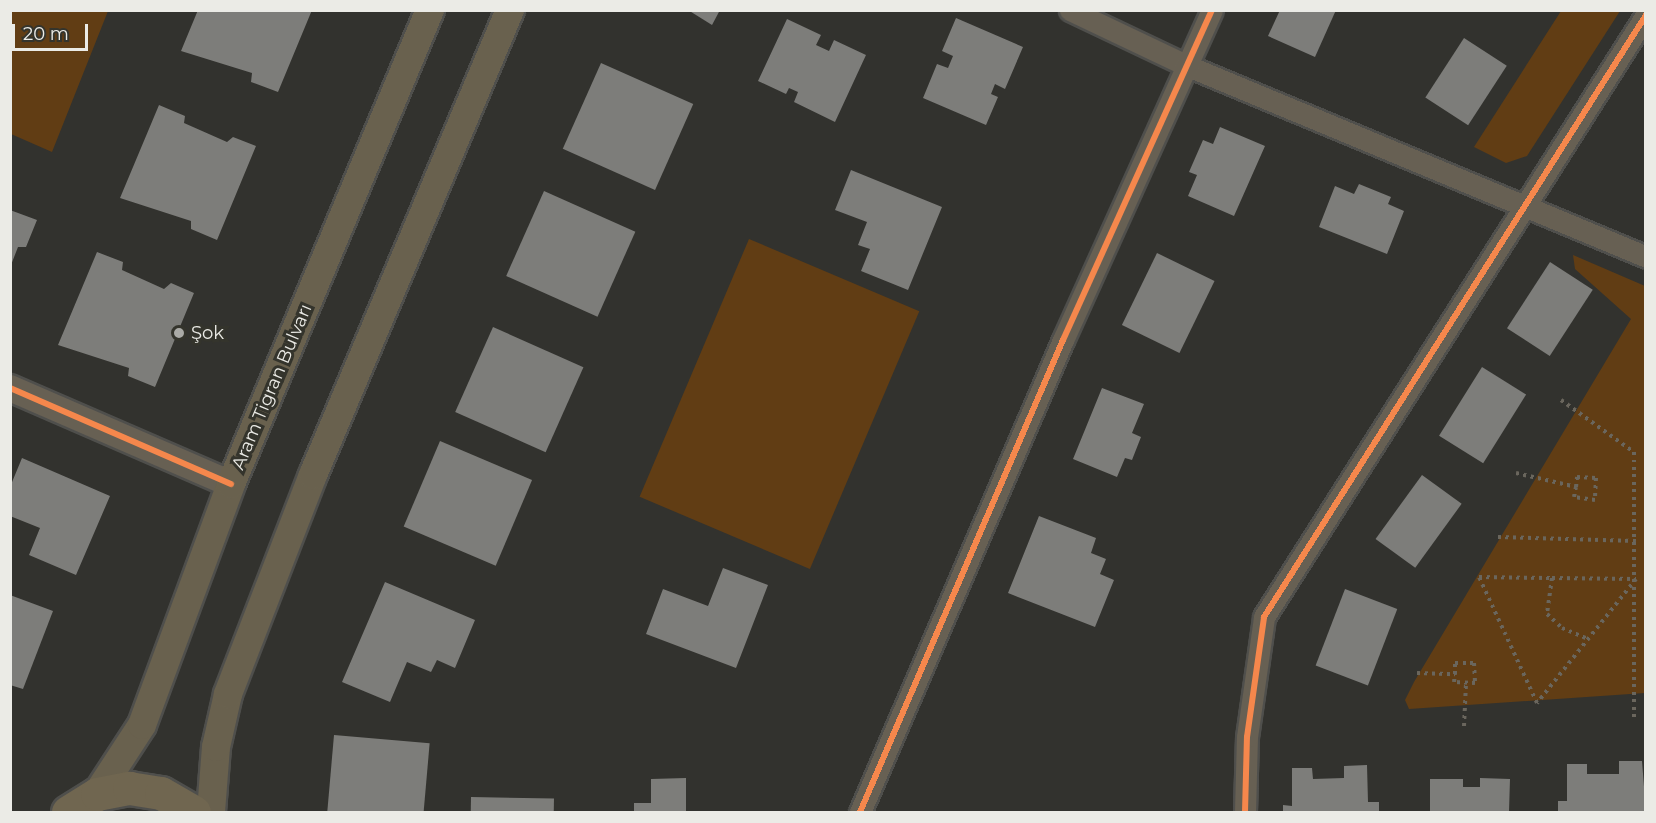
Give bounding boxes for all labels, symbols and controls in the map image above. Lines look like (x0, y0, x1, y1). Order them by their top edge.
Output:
scale bar (15, 12, 92, 50)
text: 20 m (23, 23, 69, 45)
street label: Aram Tigran Bulvarı (227, 301, 317, 473)
place label: Şok (191, 322, 224, 344)
marker: Şok (172, 326, 186, 340)

